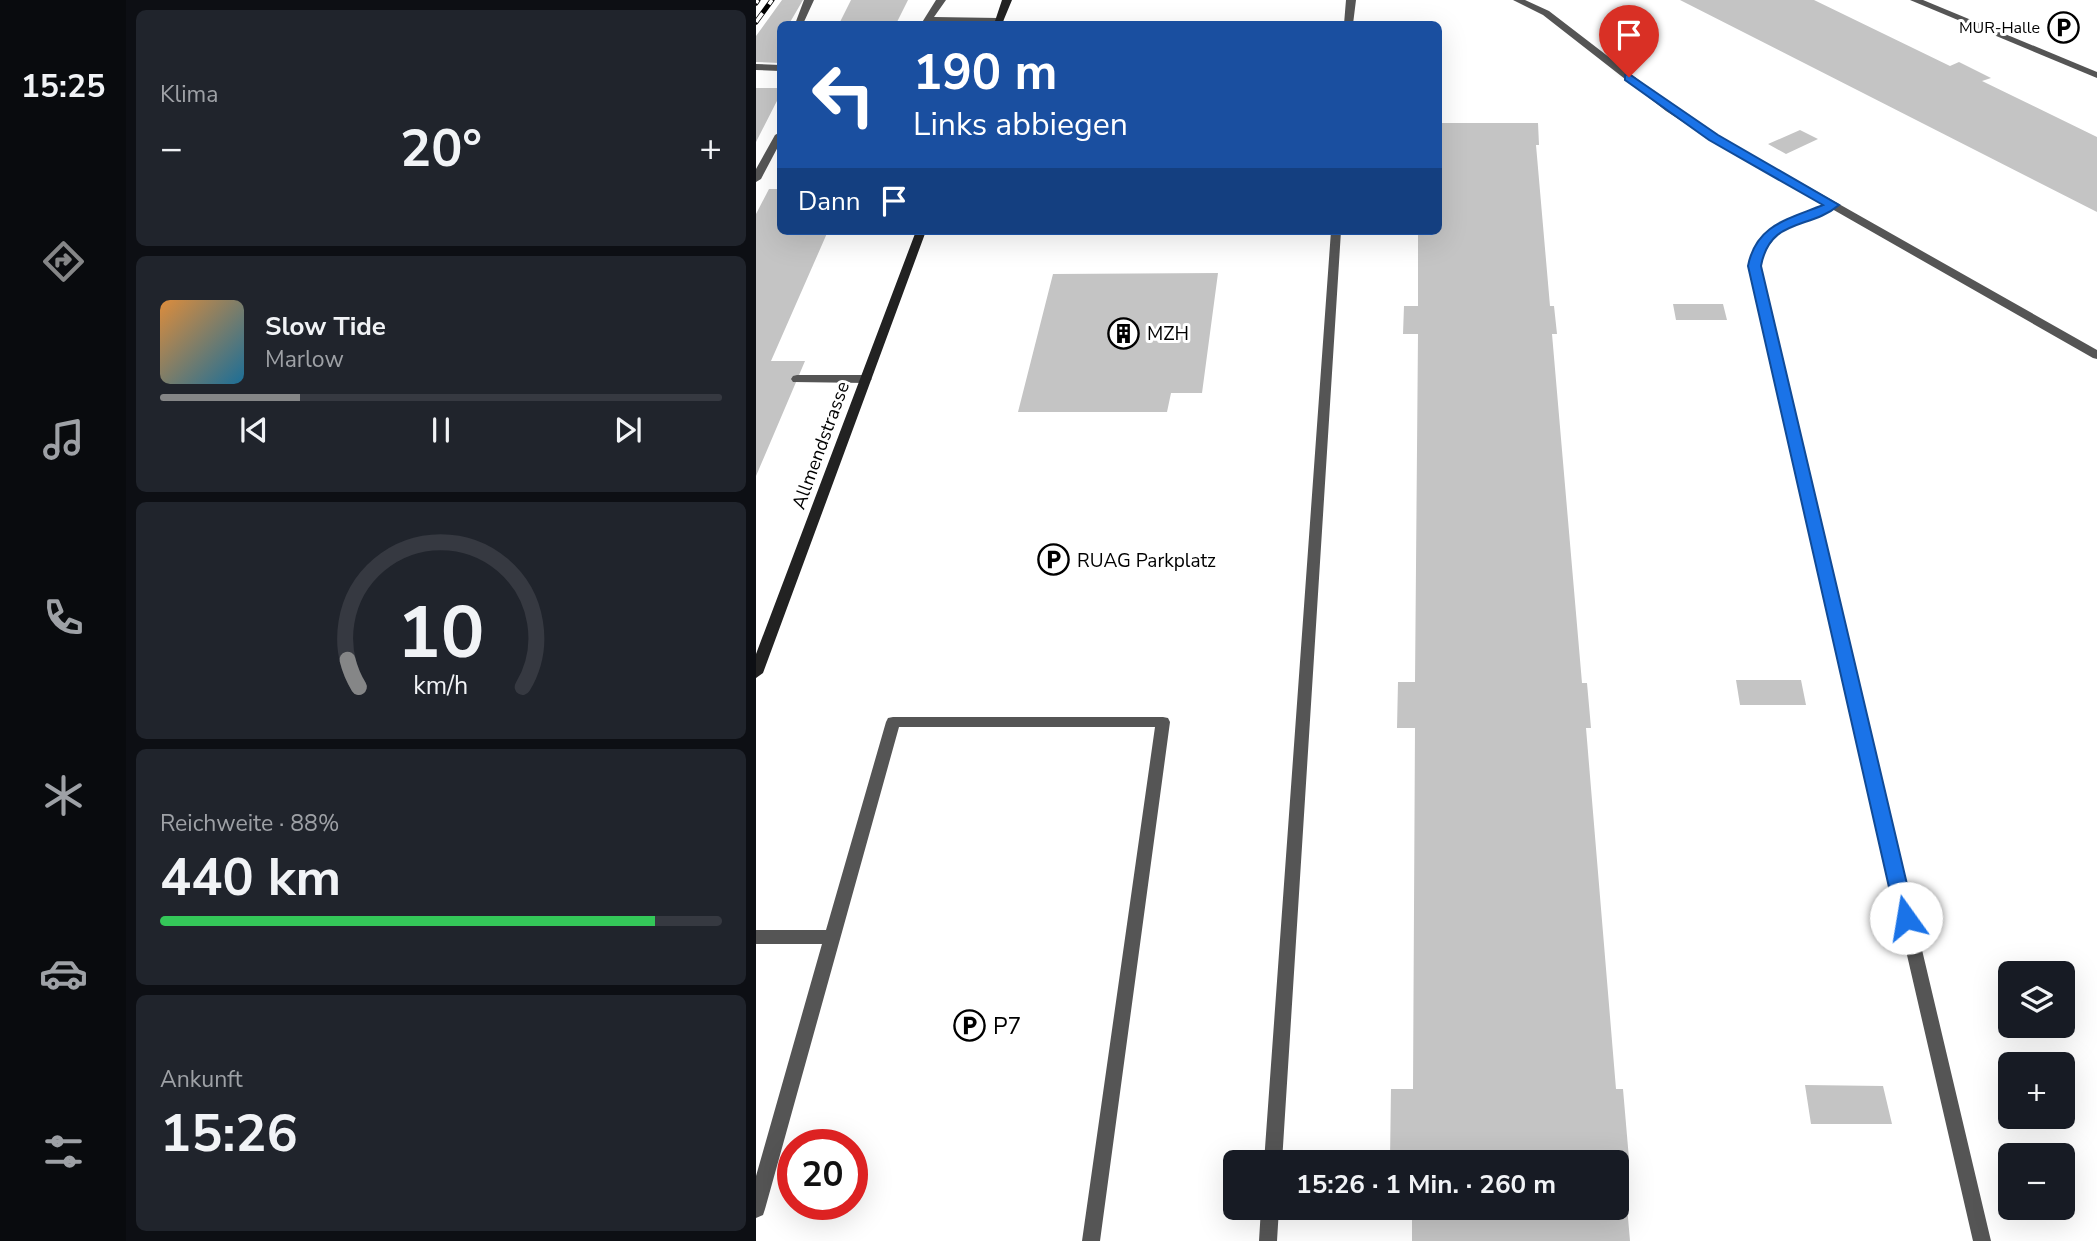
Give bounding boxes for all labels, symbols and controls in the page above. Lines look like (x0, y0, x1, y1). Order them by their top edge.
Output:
pin (1599, 5, 1659, 77)
parking icon: MUR-Halle (2046, 10, 2080, 44)
icon: arrive (1610, 16, 1648, 54)
place label: MUR-Halle (1959, 17, 2040, 39)
text: 190 m (913, 39, 1057, 106)
icon: left (798, 49, 889, 140)
text: 15:25 (21, 65, 105, 108)
text: Klima (160, 79, 218, 110)
text: Links abbiegen (913, 103, 1128, 146)
text: 20° (400, 113, 482, 184)
text: − (160, 123, 183, 174)
text: + (699, 123, 722, 174)
icon: arrive (875, 182, 913, 220)
text: Dann (798, 184, 861, 219)
icon: directions (39, 237, 88, 286)
text: Slow Tide (265, 309, 386, 344)
building icon: MZH (1107, 316, 1141, 350)
place label: MZH (1147, 321, 1189, 347)
text: Marlow (265, 344, 344, 375)
street label: Allmendstrasse (786, 378, 856, 513)
icon: previous (235, 411, 273, 449)
icon: pause (422, 411, 460, 449)
icon: next (609, 411, 647, 449)
icon: music (39, 415, 88, 464)
parking icon: RUAG Parkplatz (1037, 543, 1071, 577)
place label: RUAG Parkplatz (1077, 548, 1216, 574)
text: 10 (397, 583, 485, 683)
icon: phone (39, 593, 88, 642)
text: km/h (413, 668, 469, 702)
icon: climate (39, 771, 88, 820)
text: Reichweite · 88% (160, 808, 339, 839)
text: 440 km (160, 842, 341, 913)
position arrow (1869, 881, 1943, 955)
icon: car (39, 949, 88, 998)
map controls (1998, 961, 2075, 1220)
button: layers (1998, 961, 2075, 1038)
parking icon: P7 (953, 1009, 987, 1043)
place label: P7 (993, 1011, 1021, 1042)
button: + (1998, 1052, 2075, 1129)
text: Ankunft (160, 1064, 242, 1095)
text: 15:26 (160, 1098, 298, 1169)
icon: filters (39, 1127, 88, 1176)
speed limit sign: 20 (777, 1129, 868, 1220)
button: − (1998, 1143, 2075, 1220)
text: 15:26 · 1 Min. · 260 m (1296, 1167, 1556, 1202)

